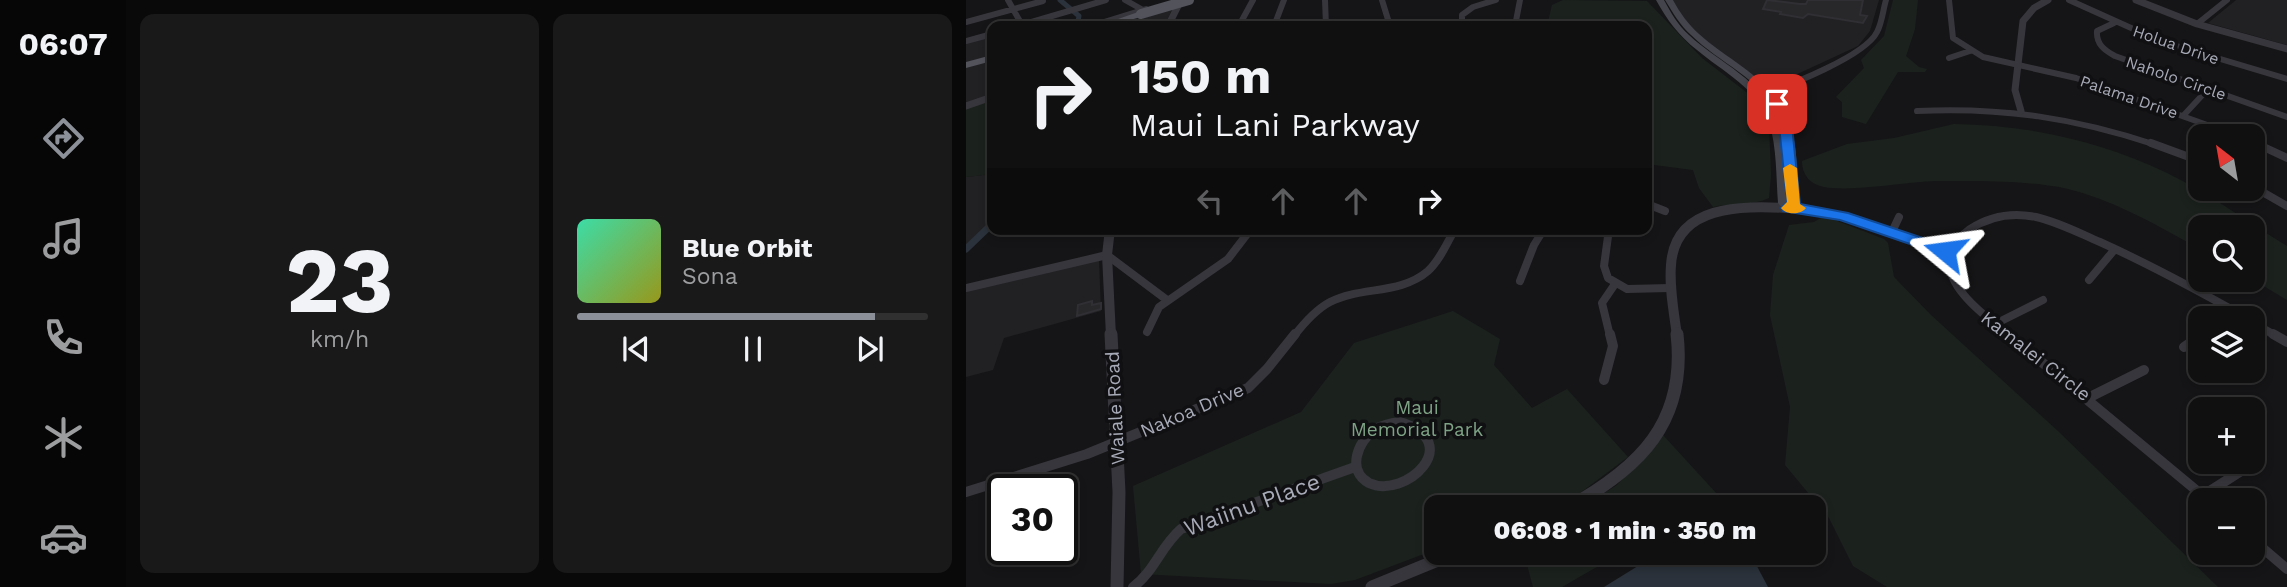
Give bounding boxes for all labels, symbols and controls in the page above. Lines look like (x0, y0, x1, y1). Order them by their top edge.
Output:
street label: Holua Drive (2130, 21, 2222, 69)
text: 06:07 (18, 25, 108, 63)
text: 150 m (1130, 47, 1271, 105)
icon: right (1015, 49, 1106, 140)
street label: Naholo Circle (2123, 52, 2229, 104)
street label: Palama Drive (2078, 71, 2180, 123)
pin (1747, 74, 1807, 134)
icon: arrive (1758, 85, 1796, 123)
text: Maui Lani Parkway (1130, 106, 1420, 144)
icon: directions (39, 114, 88, 163)
north arrow (2188, 124, 2264, 201)
map controls (2188, 124, 2265, 565)
icon: left (1191, 182, 1229, 220)
icon: ahead (1264, 182, 1302, 220)
icon: ahead (1337, 182, 1375, 220)
icon: right (1410, 182, 1448, 220)
icon: music (39, 214, 88, 263)
position arrow (1908, 214, 1982, 288)
button: search (2188, 215, 2265, 292)
text: 23 (285, 227, 394, 334)
text: Blue Orbit (682, 233, 812, 263)
text: Sona (682, 263, 738, 290)
street label: Kamalei Circle (1976, 306, 2096, 406)
button: layers (2188, 306, 2265, 383)
icon: phone (39, 313, 88, 362)
text: km/h (310, 326, 369, 353)
icon: previous (617, 330, 655, 368)
icon: pause (734, 330, 772, 368)
icon: next (851, 330, 889, 368)
street label: Waiale Road (1101, 351, 1129, 465)
street label: Nakoa Drive (1137, 378, 1247, 442)
park label: Maui Memorial Park (1351, 396, 1484, 441)
button: + (2188, 397, 2265, 474)
icon: climate (39, 413, 88, 462)
street label: Waiinu Place (1180, 468, 1324, 542)
speed limit sign: 30 (987, 474, 1078, 565)
button: − (2188, 488, 2265, 565)
icon: car (39, 513, 88, 562)
text: 06:08 · 1 min · 350 m (1494, 515, 1756, 545)

